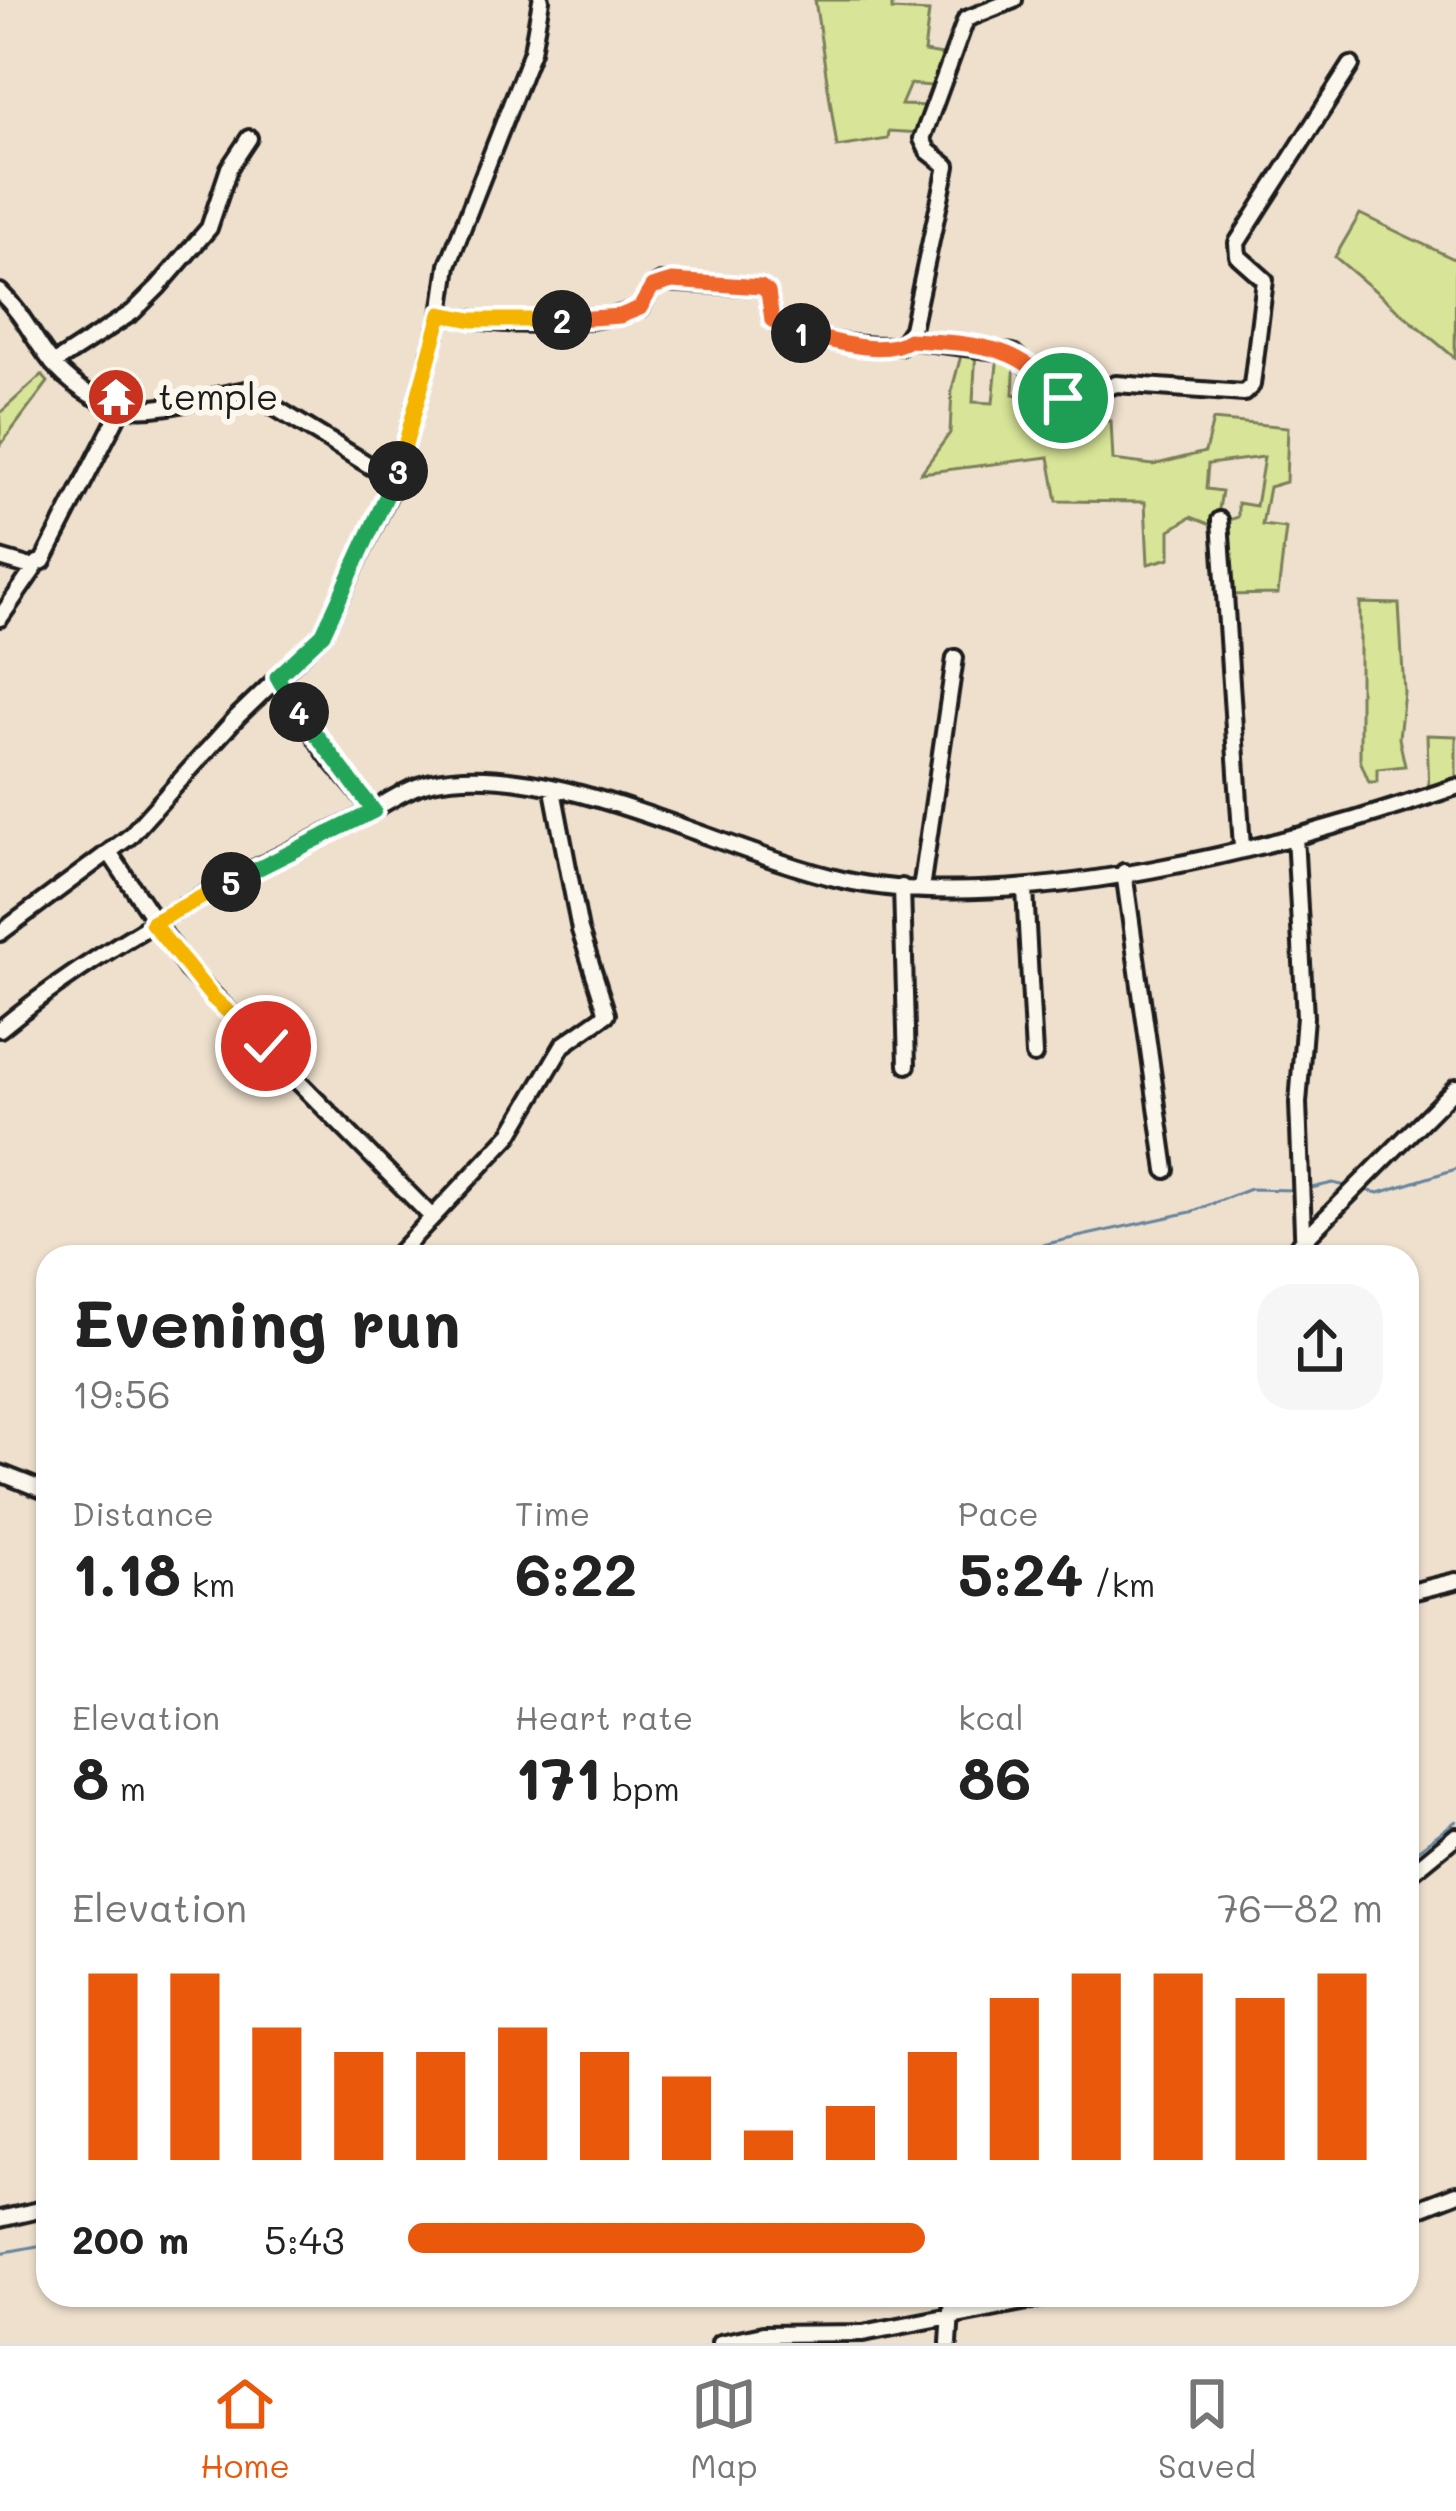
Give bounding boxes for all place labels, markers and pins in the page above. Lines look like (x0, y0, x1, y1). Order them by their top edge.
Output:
pin: 2 (532, 290, 592, 350)
pin: 1 (771, 303, 831, 363)
pin (1012, 347, 1114, 449)
temple icon: temple (85, 366, 147, 428)
place label: temple (158, 372, 278, 419)
pin: 3 (368, 441, 428, 501)
pin: 4 (269, 682, 329, 742)
pin: 5 (201, 852, 261, 912)
pin (215, 995, 317, 1097)

